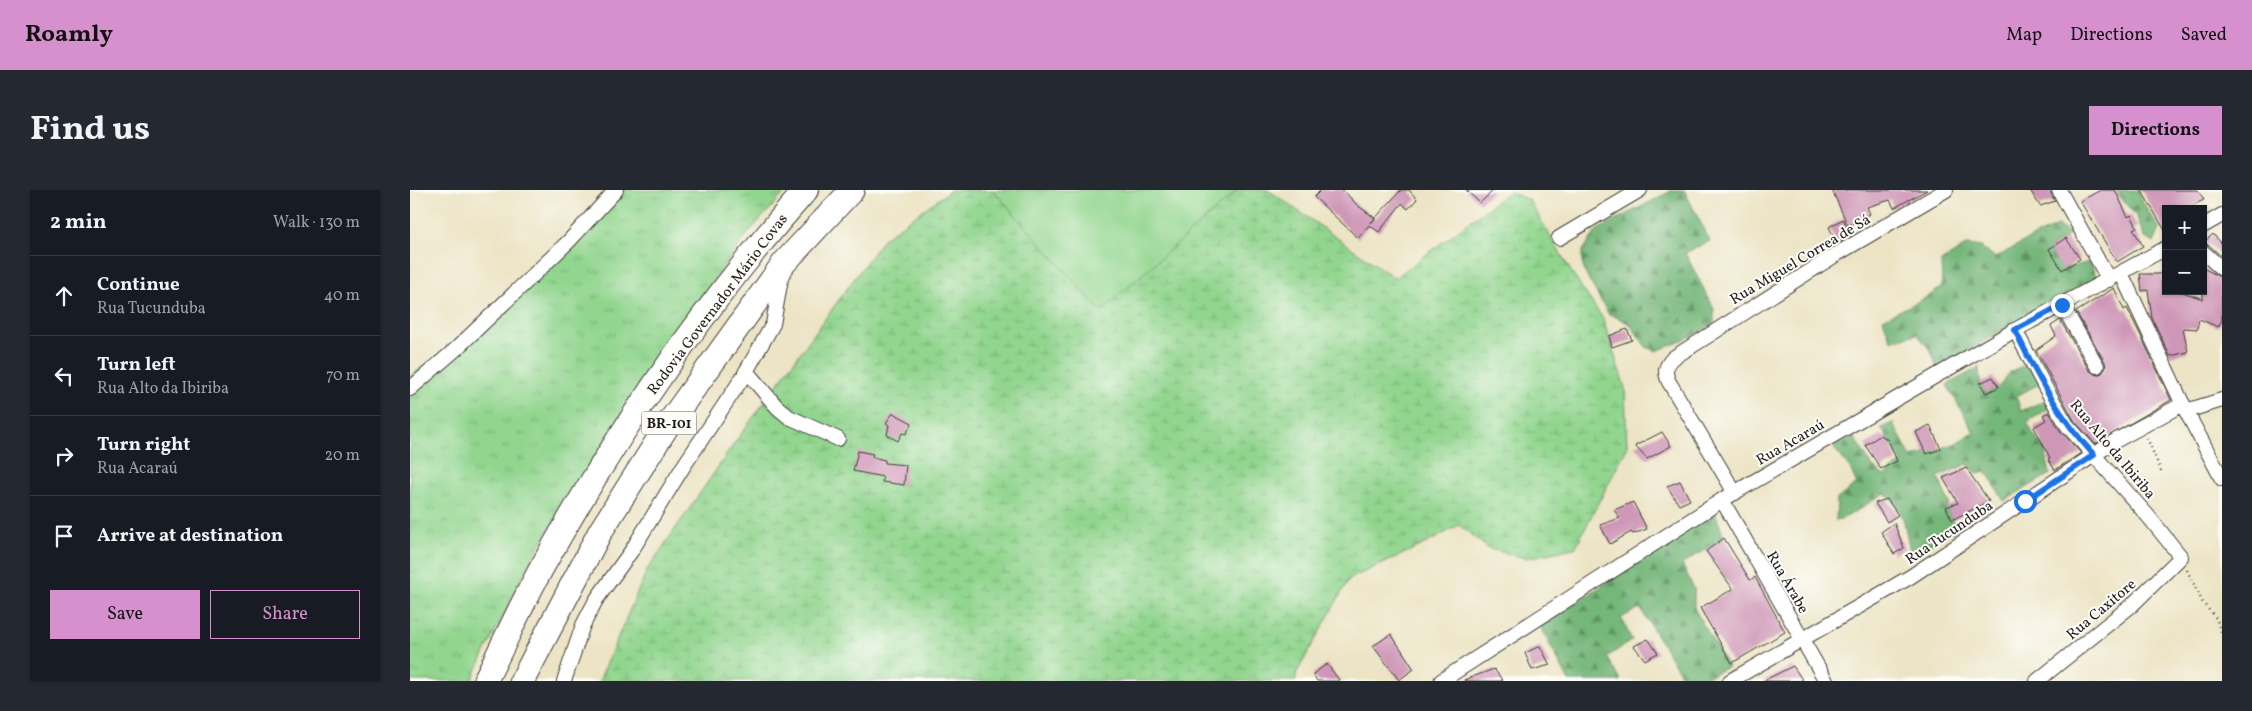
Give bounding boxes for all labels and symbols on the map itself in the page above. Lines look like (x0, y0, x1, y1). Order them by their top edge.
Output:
street label: Rodovia Governador Mário Covas (643, 210, 793, 400)
street label: Rua Miguel Correa de Sá (1727, 210, 1875, 311)
route end (2051, 294, 2074, 317)
street label: Rua Alto da Ibiriba (2064, 396, 2160, 504)
road number: BR-101 (642, 412, 696, 434)
street label: Rua Acaraú (1753, 415, 1829, 471)
route start (2014, 490, 2037, 513)
street label: Rua Tucunduba (1902, 496, 1998, 570)
street label: Rua Árabe (1760, 548, 1813, 618)
street label: Rua Caxitore (2063, 575, 2141, 646)

